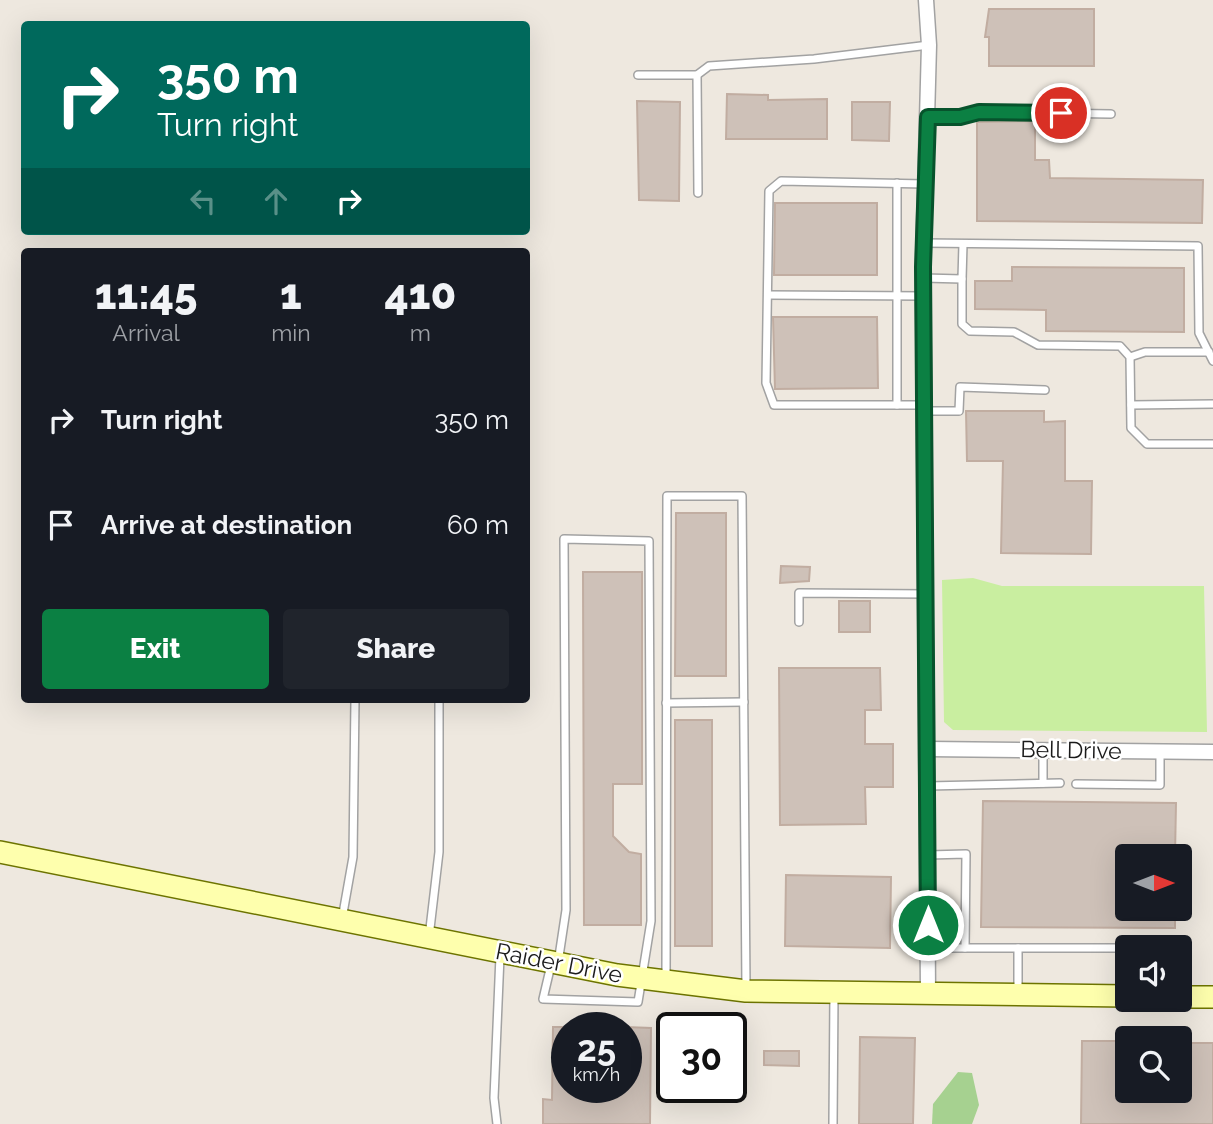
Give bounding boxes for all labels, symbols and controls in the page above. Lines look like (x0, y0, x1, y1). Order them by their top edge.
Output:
text: 350 m (157, 47, 299, 104)
icon: right (42, 49, 133, 140)
pin (1031, 83, 1091, 143)
icon: arrive (1042, 94, 1080, 132)
text: Turn right (157, 106, 298, 143)
icon: left (184, 182, 222, 220)
icon: ahead (257, 182, 295, 220)
icon: right (330, 182, 368, 220)
text: 11:45 (95, 270, 197, 319)
text: 1 (280, 270, 302, 319)
text: 410 (384, 270, 456, 319)
text: Arrival (112, 319, 180, 346)
text: min (271, 319, 311, 346)
text: m (410, 319, 431, 346)
icon: right (42, 401, 80, 439)
text: Turn right (101, 405, 222, 435)
text: 350 m (435, 405, 509, 435)
icon: arrive (42, 506, 80, 544)
text: Arrive at destination (101, 510, 352, 540)
text: 60 m (447, 510, 509, 540)
button: Exit (42, 609, 269, 689)
button: Share (283, 609, 509, 689)
street label: Bell Drive (1020, 735, 1122, 764)
north arrow (1115, 844, 1192, 920)
map controls (1115, 844, 1192, 1103)
position arrow (891, 888, 965, 962)
button: sound (1115, 935, 1192, 1012)
street label: Raider Drive (493, 937, 625, 988)
speed limit sign: 30 (656, 1012, 747, 1103)
button: search (1115, 1026, 1192, 1103)
text: 25 (577, 1028, 616, 1069)
text: km/h (573, 1064, 620, 1085)

